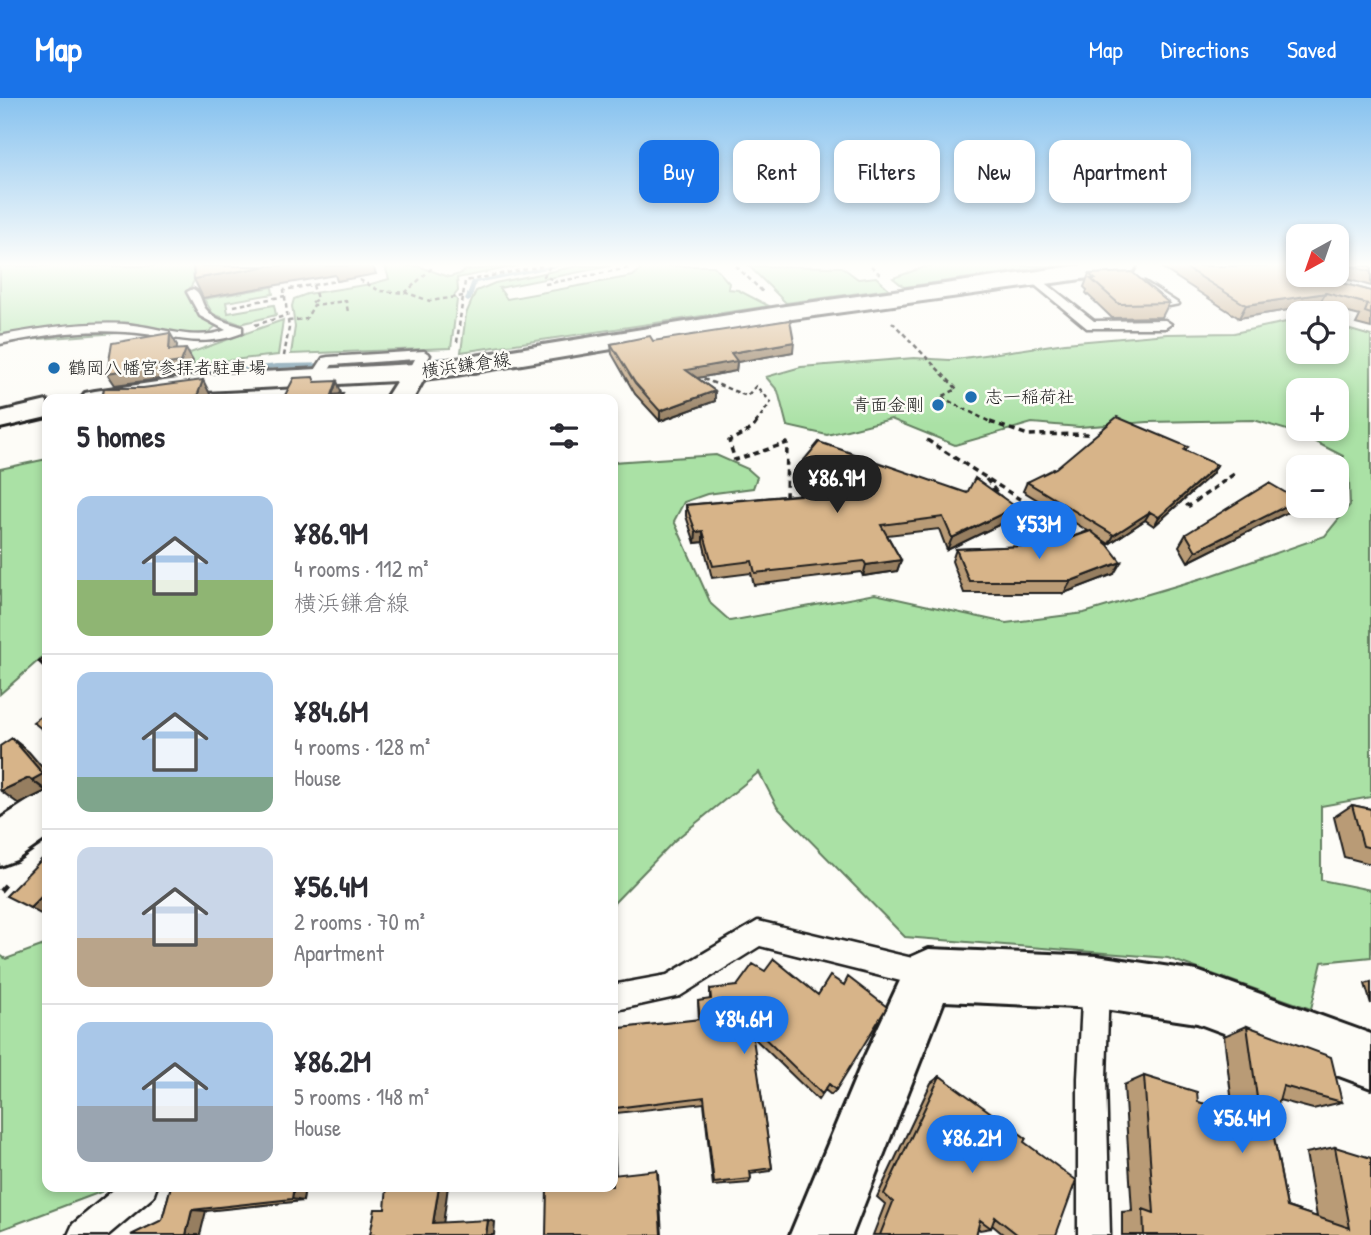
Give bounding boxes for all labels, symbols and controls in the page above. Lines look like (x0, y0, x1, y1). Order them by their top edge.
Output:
text: Map (35, 27, 82, 71)
text: Map (1089, 33, 1123, 65)
text: Directions (1161, 33, 1249, 65)
text: Saved (1287, 33, 1336, 65)
chip: Buy (639, 140, 719, 203)
chip: Rent (733, 140, 820, 203)
chip: Filters (834, 140, 940, 203)
chip: New (954, 140, 1035, 203)
chip: Apartment (1049, 140, 1191, 203)
north arrow (1286, 224, 1349, 287)
map controls (1286, 224, 1349, 518)
button: locate (1286, 301, 1349, 364)
street label: 横浜鎌倉線 (420, 346, 512, 383)
place label: 鶴岡八幡宮参拝者駐車場 (68, 355, 266, 380)
marker: 鶴岡八幡宮参拝者駐車場 (46, 360, 62, 376)
button: + (1286, 378, 1349, 441)
place label: 志一稲荷社 (985, 384, 1075, 409)
marker: 志一稲荷社 (963, 389, 979, 405)
place label: 青面金剛 (852, 392, 924, 417)
marker: 青面金剛 (930, 397, 946, 413)
text: 5 homes (77, 416, 165, 456)
icon: filters (545, 417, 583, 455)
button: − (1286, 455, 1349, 518)
pin: ¥86.9M (780, 456, 894, 515)
text: ¥86.9M (809, 462, 865, 493)
pin: ¥53M (998, 502, 1080, 561)
text: ¥53M (1017, 508, 1061, 539)
text: ¥86.9M (294, 513, 368, 553)
icon: home (133, 524, 217, 608)
text: 4 rooms · 112 m² (294, 553, 429, 584)
text: 横浜鎌倉線 (294, 587, 409, 618)
text: ¥84.6M (294, 691, 368, 731)
icon: home (133, 700, 217, 784)
text: 4 rooms · 128 m² (294, 731, 430, 762)
text: House (294, 762, 341, 793)
text: ¥56.4M (294, 866, 368, 906)
icon: home (133, 875, 217, 959)
text: 2 rooms · 70 m² (294, 906, 425, 937)
text: Apartment (294, 937, 384, 968)
pin: ¥84.6M (687, 996, 801, 1056)
text: ¥84.6M (715, 1003, 773, 1034)
text: ¥86.2M (294, 1041, 371, 1081)
icon: home (133, 1050, 217, 1134)
text: 5 rooms · 148 m² (294, 1081, 429, 1112)
pin: ¥56.4M (1185, 1096, 1299, 1155)
text: ¥56.4M (1214, 1102, 1270, 1133)
text: House (294, 1112, 341, 1143)
pin: ¥86.2M (915, 1116, 1029, 1175)
text: ¥86.2M (942, 1122, 1002, 1153)

